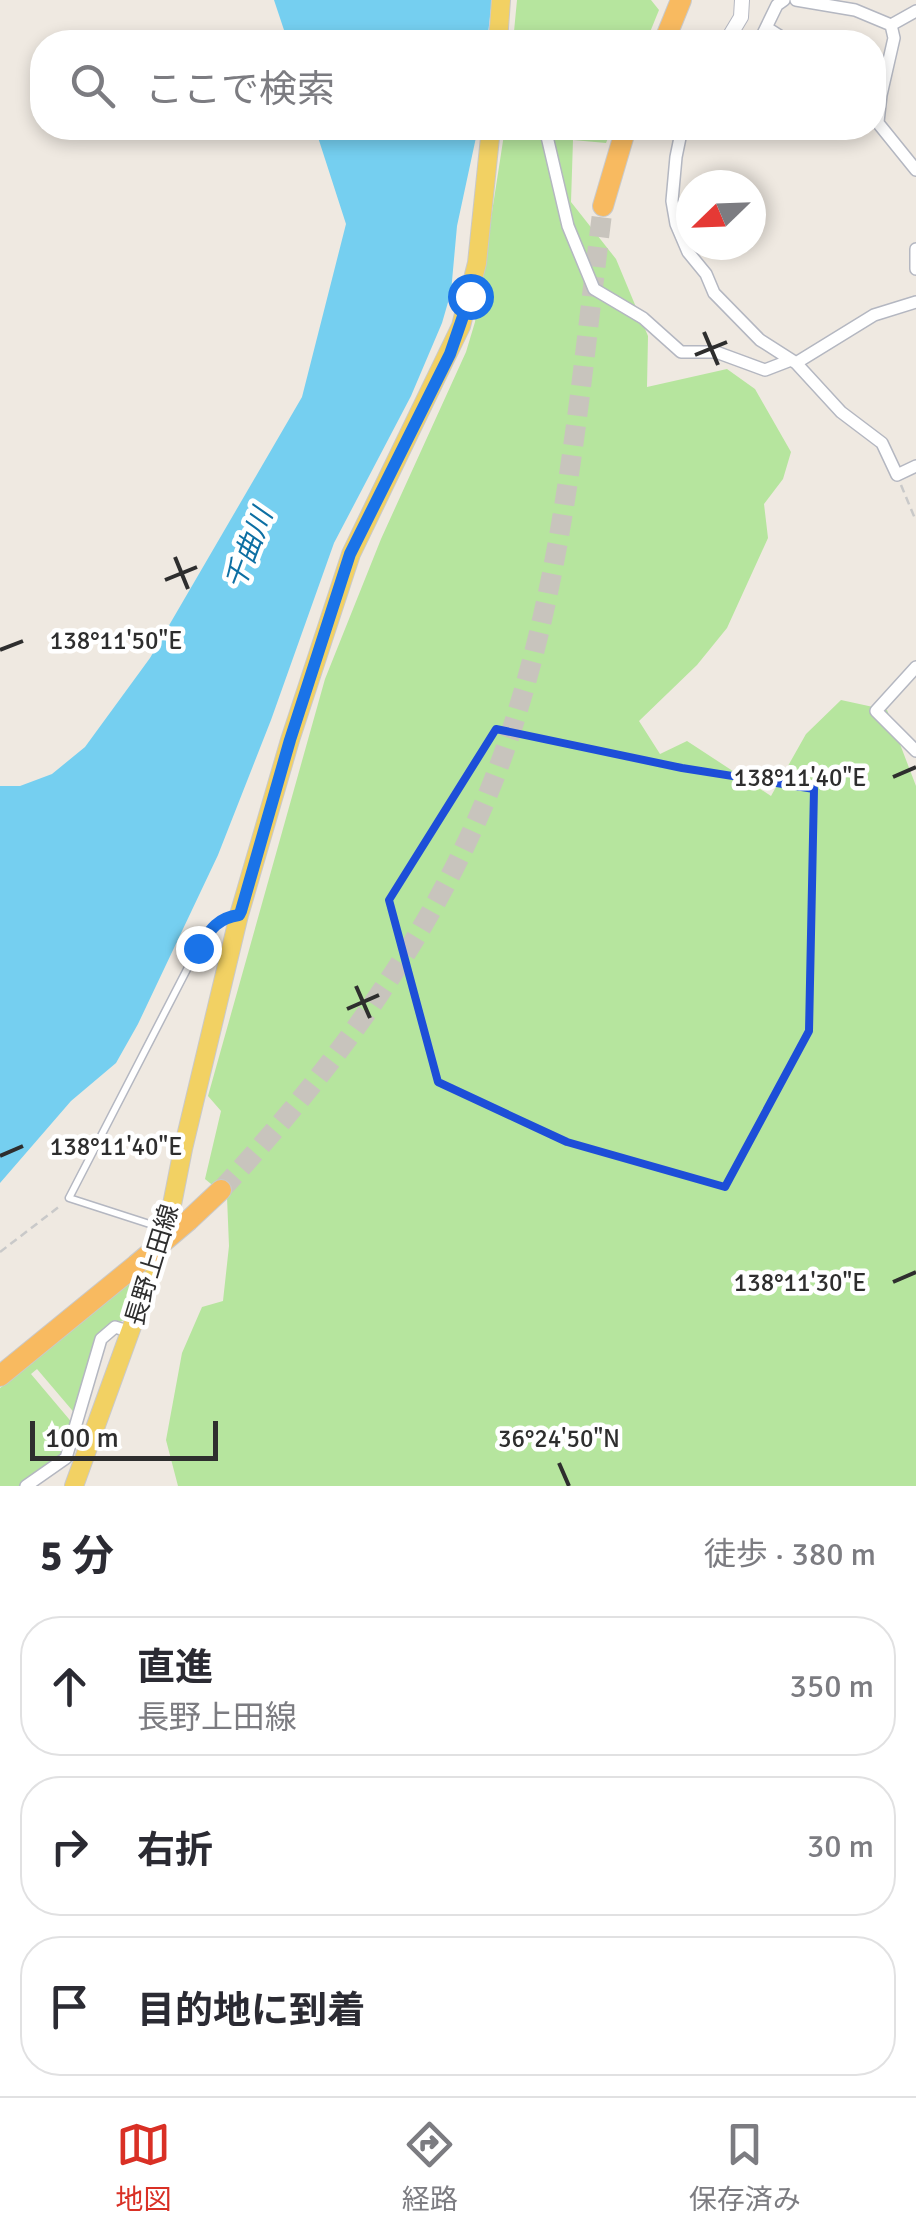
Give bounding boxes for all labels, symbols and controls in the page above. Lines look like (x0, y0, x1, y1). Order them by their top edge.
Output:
search box (30, 30, 886, 140)
icon: search (65, 58, 120, 113)
text: ここで検索 (145, 66, 335, 113)
north arrow (676, 170, 766, 260)
route start (448, 274, 494, 320)
water label: 千曲川 (218, 501, 281, 594)
text: 138°11'50"E (50, 625, 182, 656)
text: 138°11'40"E (734, 762, 866, 793)
route end (176, 926, 222, 972)
text: 138°11'40"E (50, 1131, 182, 1162)
street label: 長野上田線 (119, 1201, 185, 1329)
text: 138°11'30"E (734, 1267, 866, 1298)
scale bar (30, 1416, 218, 1460)
text: 100 m (45, 1421, 119, 1455)
text: 36°24'50"N (498, 1423, 620, 1454)
text: 5 分 (40, 1531, 114, 1582)
text: 徒歩 · 380 m (704, 1535, 876, 1574)
text: 直進 (137, 1644, 213, 1691)
icon: ahead (42, 1659, 97, 1714)
text: 350 m (790, 1667, 874, 1706)
text: 長野上田線 (137, 1698, 297, 1737)
icon: right (42, 1819, 97, 1874)
text: 右折 (137, 1827, 213, 1874)
text: 30 m (807, 1827, 874, 1866)
icon: arrive (42, 1979, 97, 2034)
text: 目的地に到着 (137, 1987, 365, 2034)
tab: 地図 (115, 2117, 171, 2217)
tab: 経路 (402, 2117, 458, 2217)
tab: 保存済み (689, 2117, 801, 2217)

